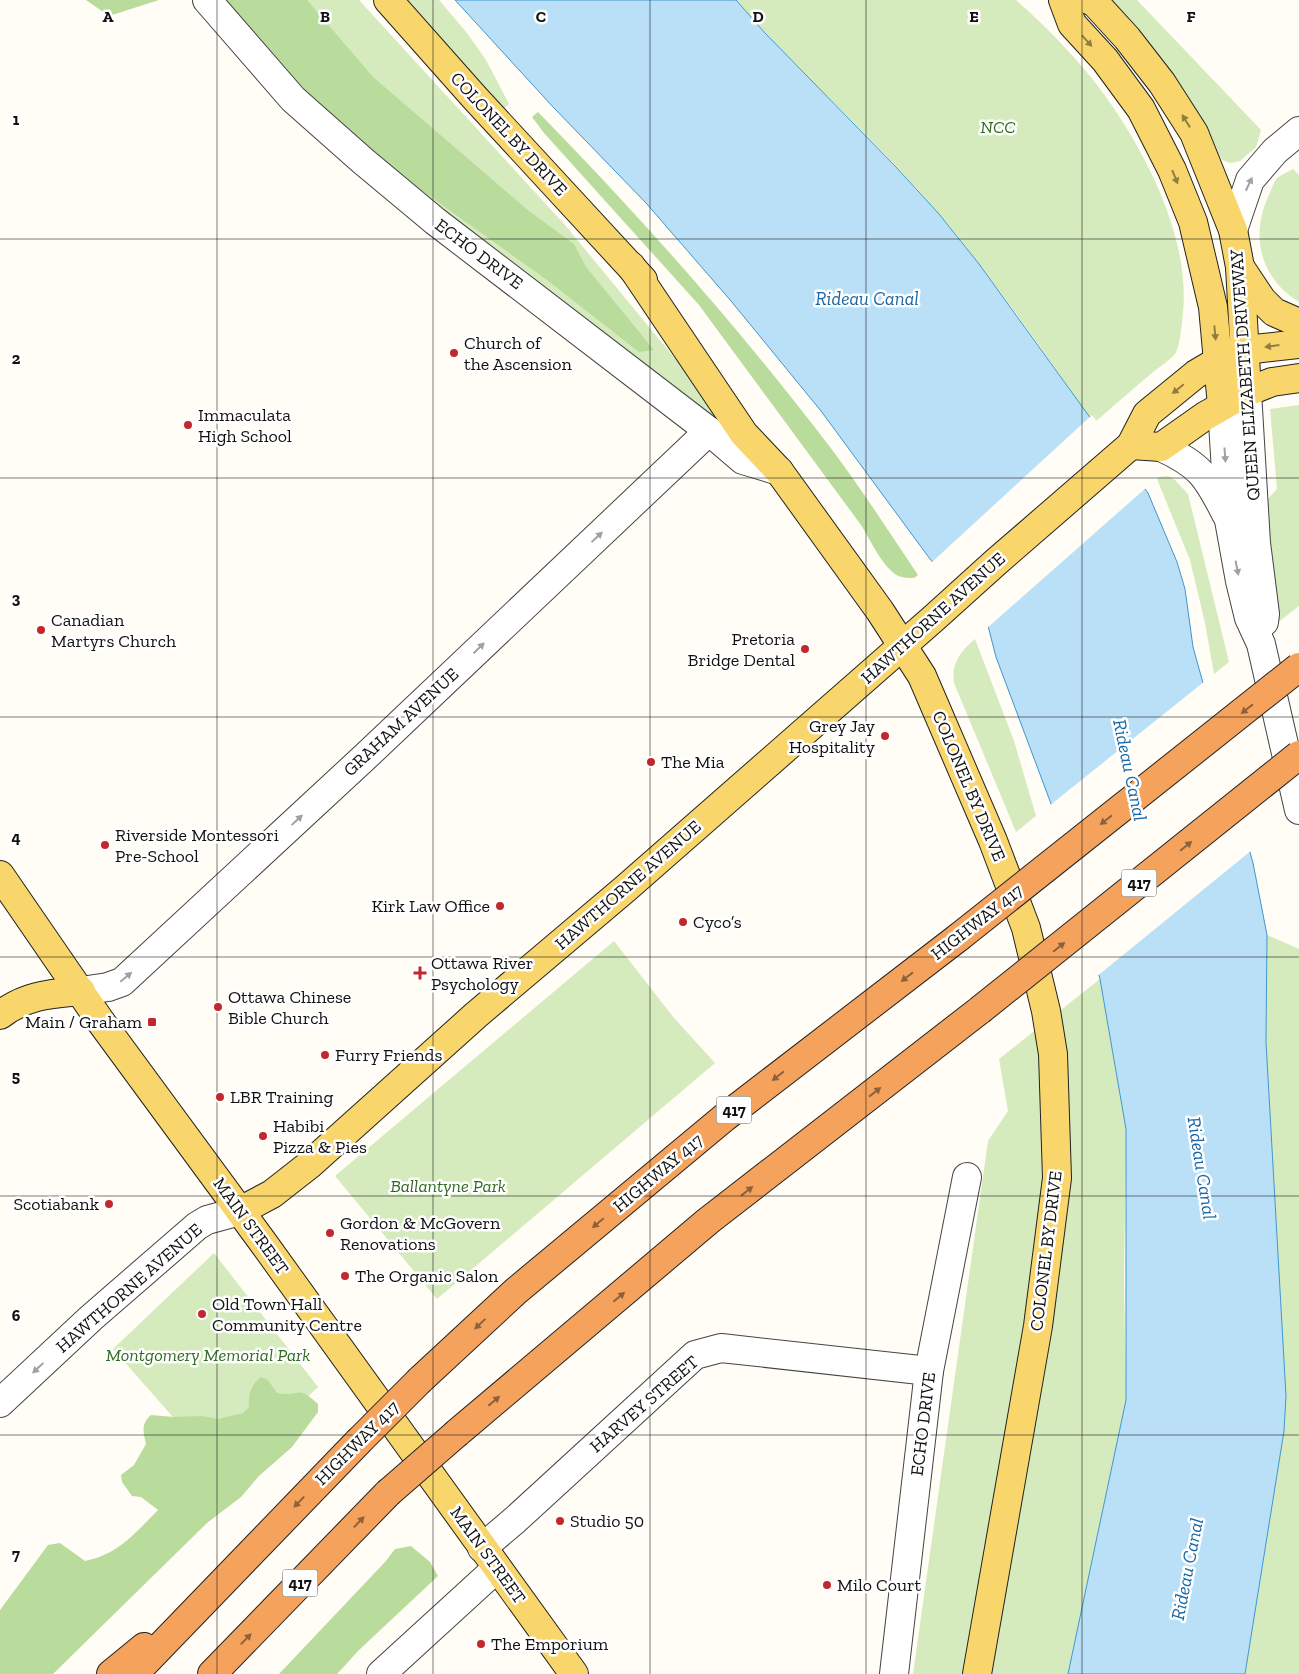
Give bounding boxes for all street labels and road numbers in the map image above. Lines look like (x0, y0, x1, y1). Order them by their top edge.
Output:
street label: COLONEL BY DRIVE (446, 67, 572, 201)
street label: ECHO DRIVE (431, 214, 527, 294)
street label: QUEEN ELIZABETH DRIVEWAY (1225, 249, 1265, 501)
street label: HAWTHORNE AVENUE (856, 547, 1010, 689)
street label: GRAHAM AVENUE (339, 663, 463, 781)
street label: COLONEL BY DRIVE (927, 707, 1011, 865)
street label: HAWTHORNE AVENUE (550, 816, 706, 954)
road number: 417 (1122, 870, 1156, 896)
street label: HIGHWAY 417 (927, 879, 1028, 965)
road number: 417 (716, 1096, 752, 1124)
street label: HIGHWAY 417 (609, 1129, 708, 1217)
street label: COLONEL BY DRIVE (1025, 1170, 1067, 1332)
street label: MAIN STREET (208, 1173, 294, 1279)
street label: HAWTHORNE AVENUE (51, 1219, 207, 1357)
street label: HARVEY STREET (585, 1351, 703, 1457)
street label: ECHO DRIVE (906, 1371, 940, 1477)
street label: HIGHWAY 417 (310, 1396, 404, 1490)
street label: MAIN STREET (445, 1502, 531, 1608)
road number: 417 (282, 1570, 318, 1596)

